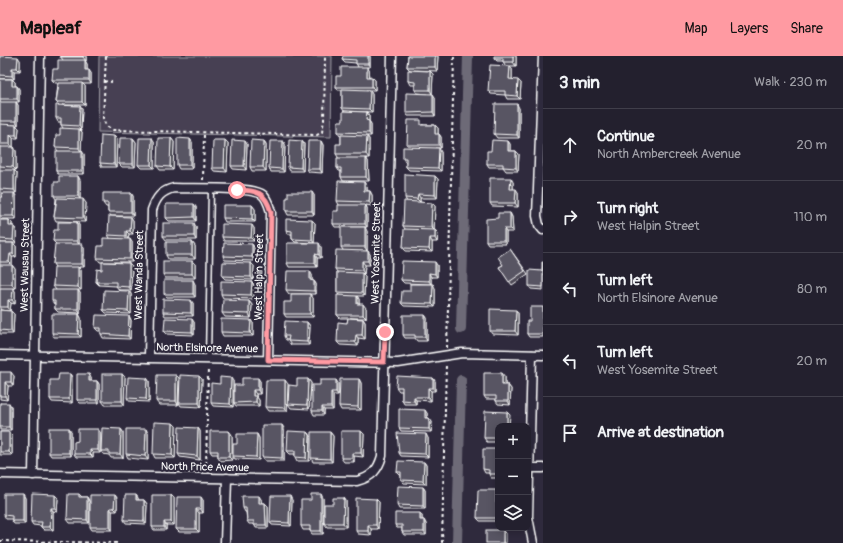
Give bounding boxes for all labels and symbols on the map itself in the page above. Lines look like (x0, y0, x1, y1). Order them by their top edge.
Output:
route start (228, 181, 246, 199)
street label: West Yosemite Street (369, 201, 383, 304)
street label: West Wausau Street (18, 217, 32, 312)
street label: West Wanda Street (132, 229, 146, 320)
street label: West Halpin Street (252, 233, 266, 320)
route end (376, 323, 394, 341)
street label: North Elsinore Avenue (156, 341, 259, 355)
street label: North Price Avenue (161, 460, 250, 474)

